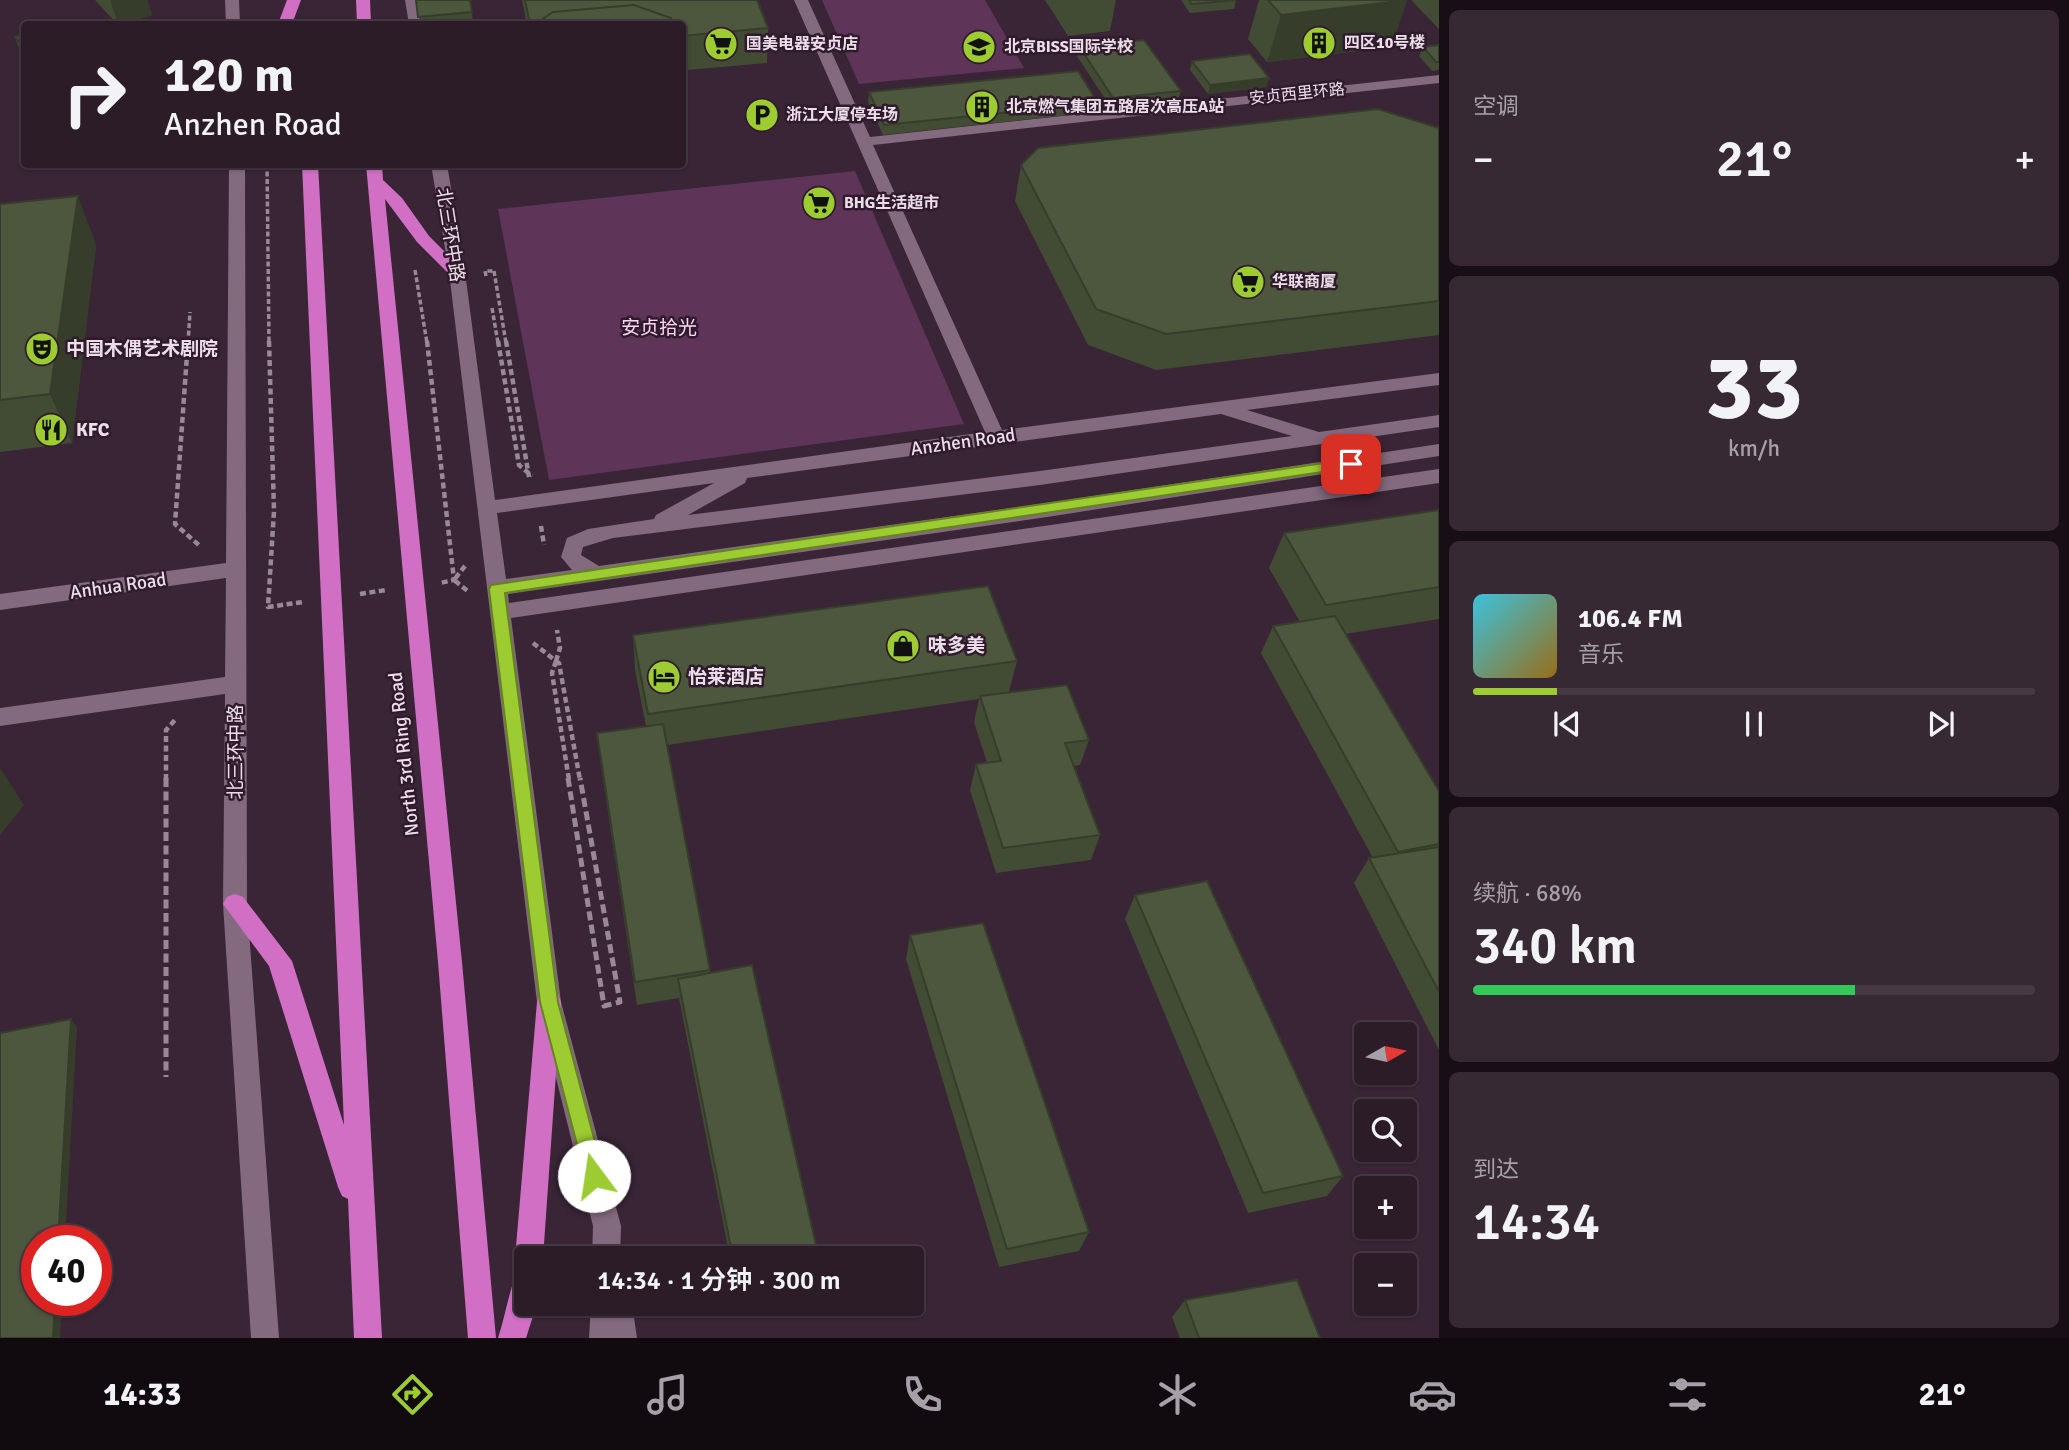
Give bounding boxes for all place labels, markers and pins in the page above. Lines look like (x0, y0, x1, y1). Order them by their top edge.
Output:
building icon: 四区10号楼 (1300, 24, 1338, 62)
supermarket icon: 国美电器安贞店 (702, 25, 740, 63)
school or university icon: 北京BISS国际学校 (960, 28, 998, 66)
place label: 四区10号楼 (1344, 33, 1425, 53)
place label: 国美电器安贞店 (746, 34, 858, 54)
place label: 北京BISS国际学校 (1004, 37, 1134, 57)
building icon: 北京燃气集团五路居次高压A站 (963, 88, 1001, 126)
parking icon: 浙江大厦停车场 (743, 96, 781, 134)
place label: 北京燃气集团五路居次高压A站 (1006, 97, 1224, 117)
place label: 浙江大厦停车场 (786, 105, 898, 125)
supermarket icon: BHG生活超市 (800, 184, 838, 222)
place label: BHG生活超市 (844, 193, 939, 213)
supermarket icon: 华联商厦 (1229, 263, 1267, 301)
place label: 华联商厦 (1272, 272, 1336, 292)
theatre icon: 中国木偶艺术剧院 (23, 330, 61, 368)
place label: 中国木偶艺术剧院 (66, 337, 218, 361)
restaurant icon: KFC (32, 411, 70, 449)
place label: KFC (76, 418, 110, 442)
pin (1321, 434, 1381, 494)
shop icon: 味多美 (884, 627, 922, 665)
place label: 味多美 (928, 634, 985, 658)
hotel icon: 怡莱酒店 (645, 658, 683, 696)
place label: 怡莱酒店 (688, 665, 764, 689)

